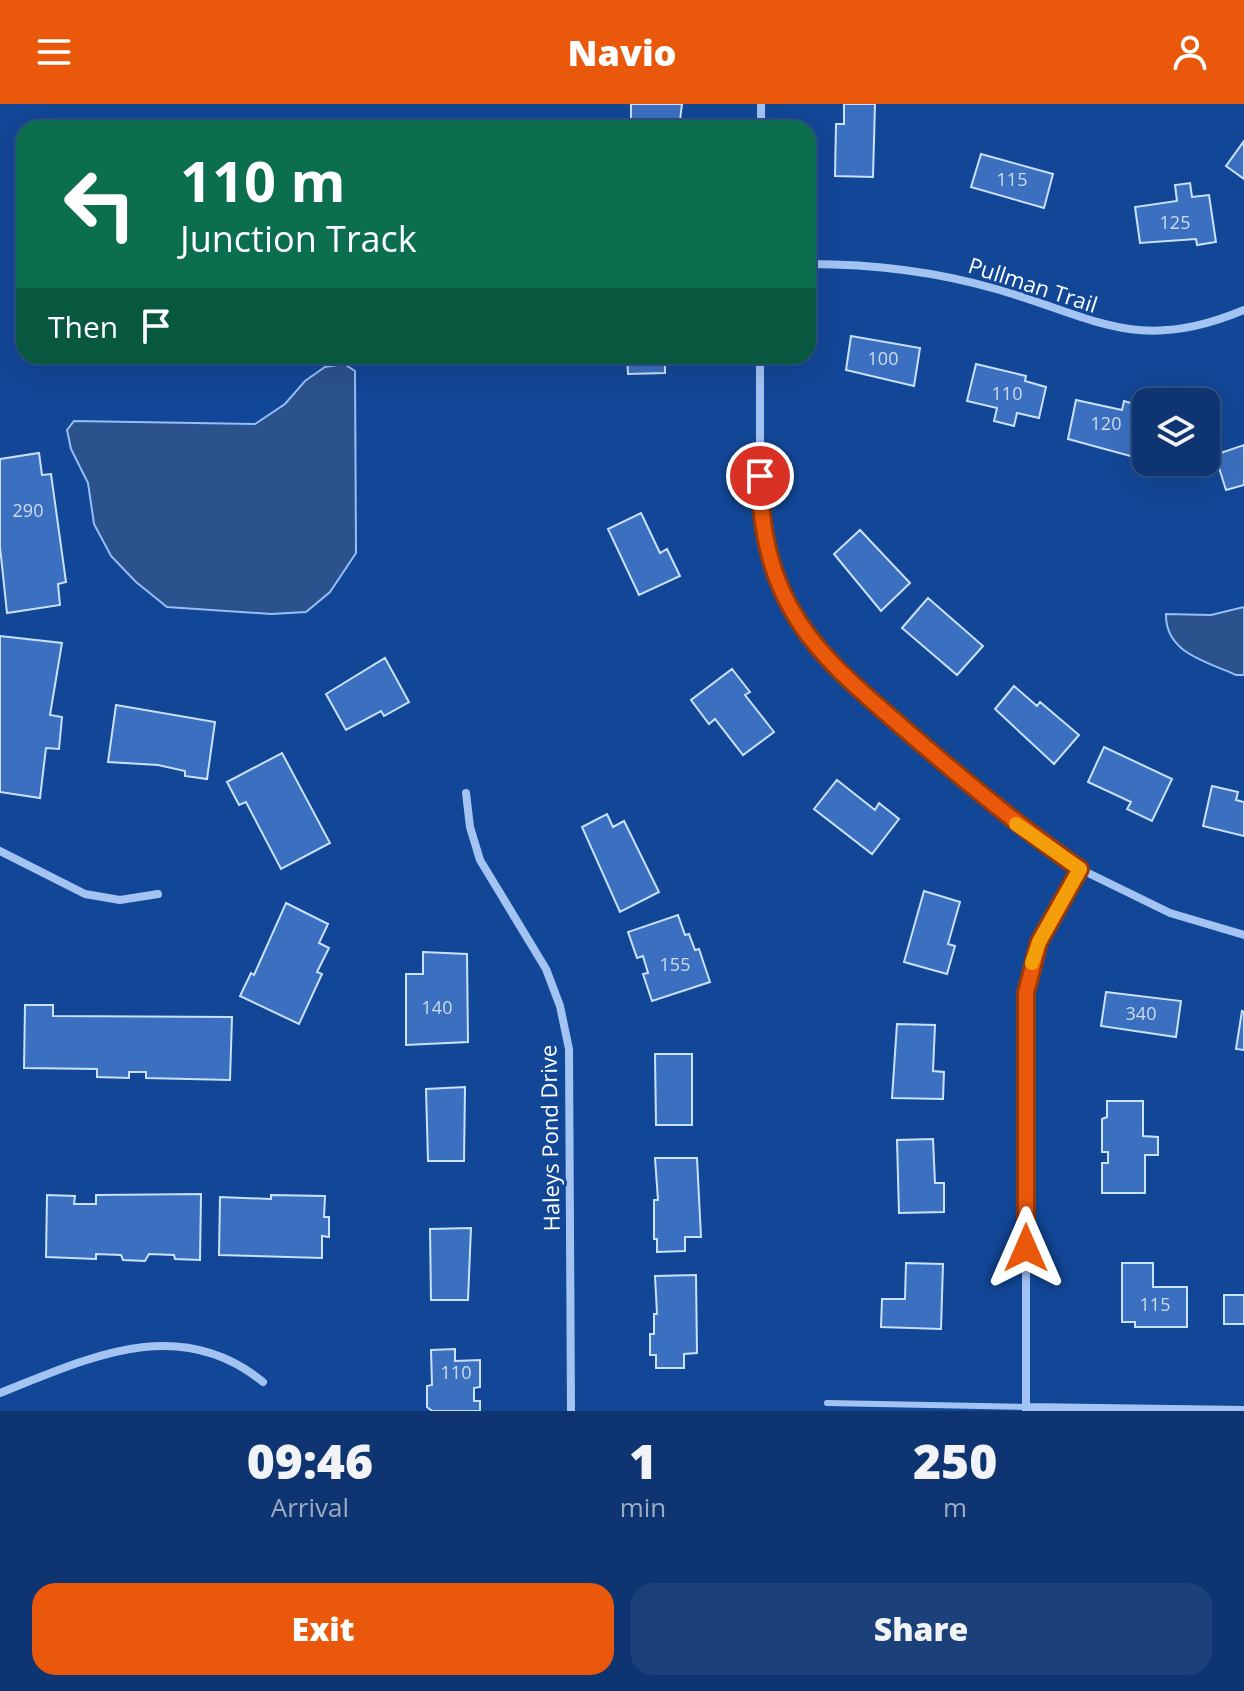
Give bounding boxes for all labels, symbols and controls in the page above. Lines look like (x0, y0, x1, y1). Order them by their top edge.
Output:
text: Navio (567, 28, 677, 77)
icon: menu (32, 30, 76, 74)
icon: person (1168, 30, 1212, 74)
text: 110 m (180, 142, 346, 218)
icon: left (48, 152, 152, 256)
house number: 115 (997, 167, 1027, 191)
house number: 125 (1160, 210, 1190, 234)
text: Junction Track (180, 214, 417, 263)
street label: Pullman Trail (965, 249, 1102, 319)
icon: arrive (134, 304, 178, 348)
text: Then (48, 306, 118, 347)
house number: 100 (868, 346, 898, 370)
house number: 110 (992, 381, 1022, 405)
map controls (1132, 388, 1220, 476)
button: layers (1132, 388, 1220, 476)
house number: 120 (1091, 411, 1121, 435)
pin (726, 442, 794, 510)
icon: arrive (738, 454, 782, 498)
house number: 290 (13, 498, 43, 522)
house number: 155 (660, 952, 690, 976)
house number: 140 (422, 995, 452, 1019)
house number: 340 (1126, 1001, 1156, 1025)
street label: Haleys Pond Drive (532, 1044, 566, 1232)
position arrow (984, 1206, 1068, 1290)
house number: 115 (1140, 1292, 1170, 1316)
house number: 110 (441, 1360, 471, 1384)
text: 09:46 (247, 1428, 373, 1493)
text: 1 (629, 1428, 657, 1493)
text: 250 (913, 1428, 997, 1493)
text: Arrival (271, 1489, 349, 1525)
text: min (620, 1489, 666, 1525)
text: m (943, 1489, 967, 1525)
button: Exit (32, 1583, 614, 1675)
button: Share (630, 1583, 1212, 1675)

